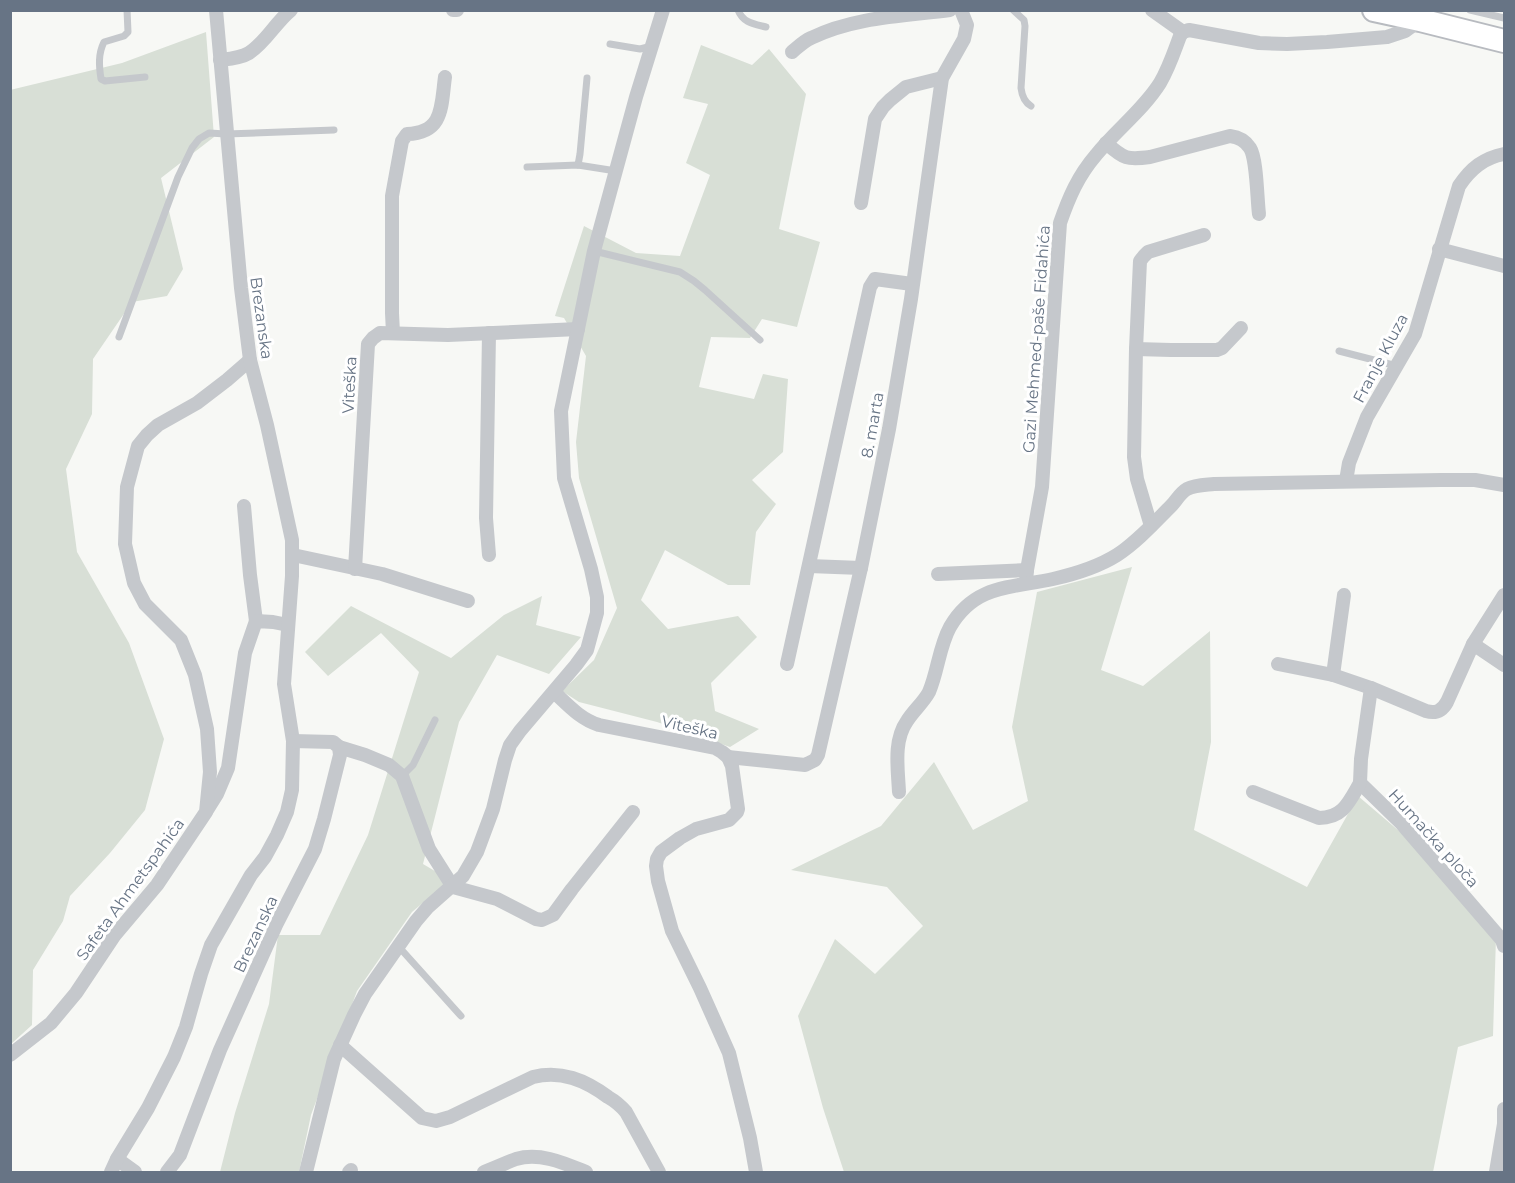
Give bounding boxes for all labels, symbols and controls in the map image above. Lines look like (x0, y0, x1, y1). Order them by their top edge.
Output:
street label: Gazi Mehmed-paše Fidahića (1019, 225, 1054, 453)
street label: Brezanska (246, 276, 277, 360)
street label: Franje Kluza (1349, 310, 1412, 406)
street label: Viteška (339, 356, 360, 414)
street label: 8. marta (857, 391, 888, 460)
street label: Viteška (660, 712, 720, 743)
street label: Humačka ploča (1385, 785, 1483, 891)
street label: Safeta Ahmetspahića (72, 815, 188, 964)
street label: Brezanska (229, 893, 282, 976)

